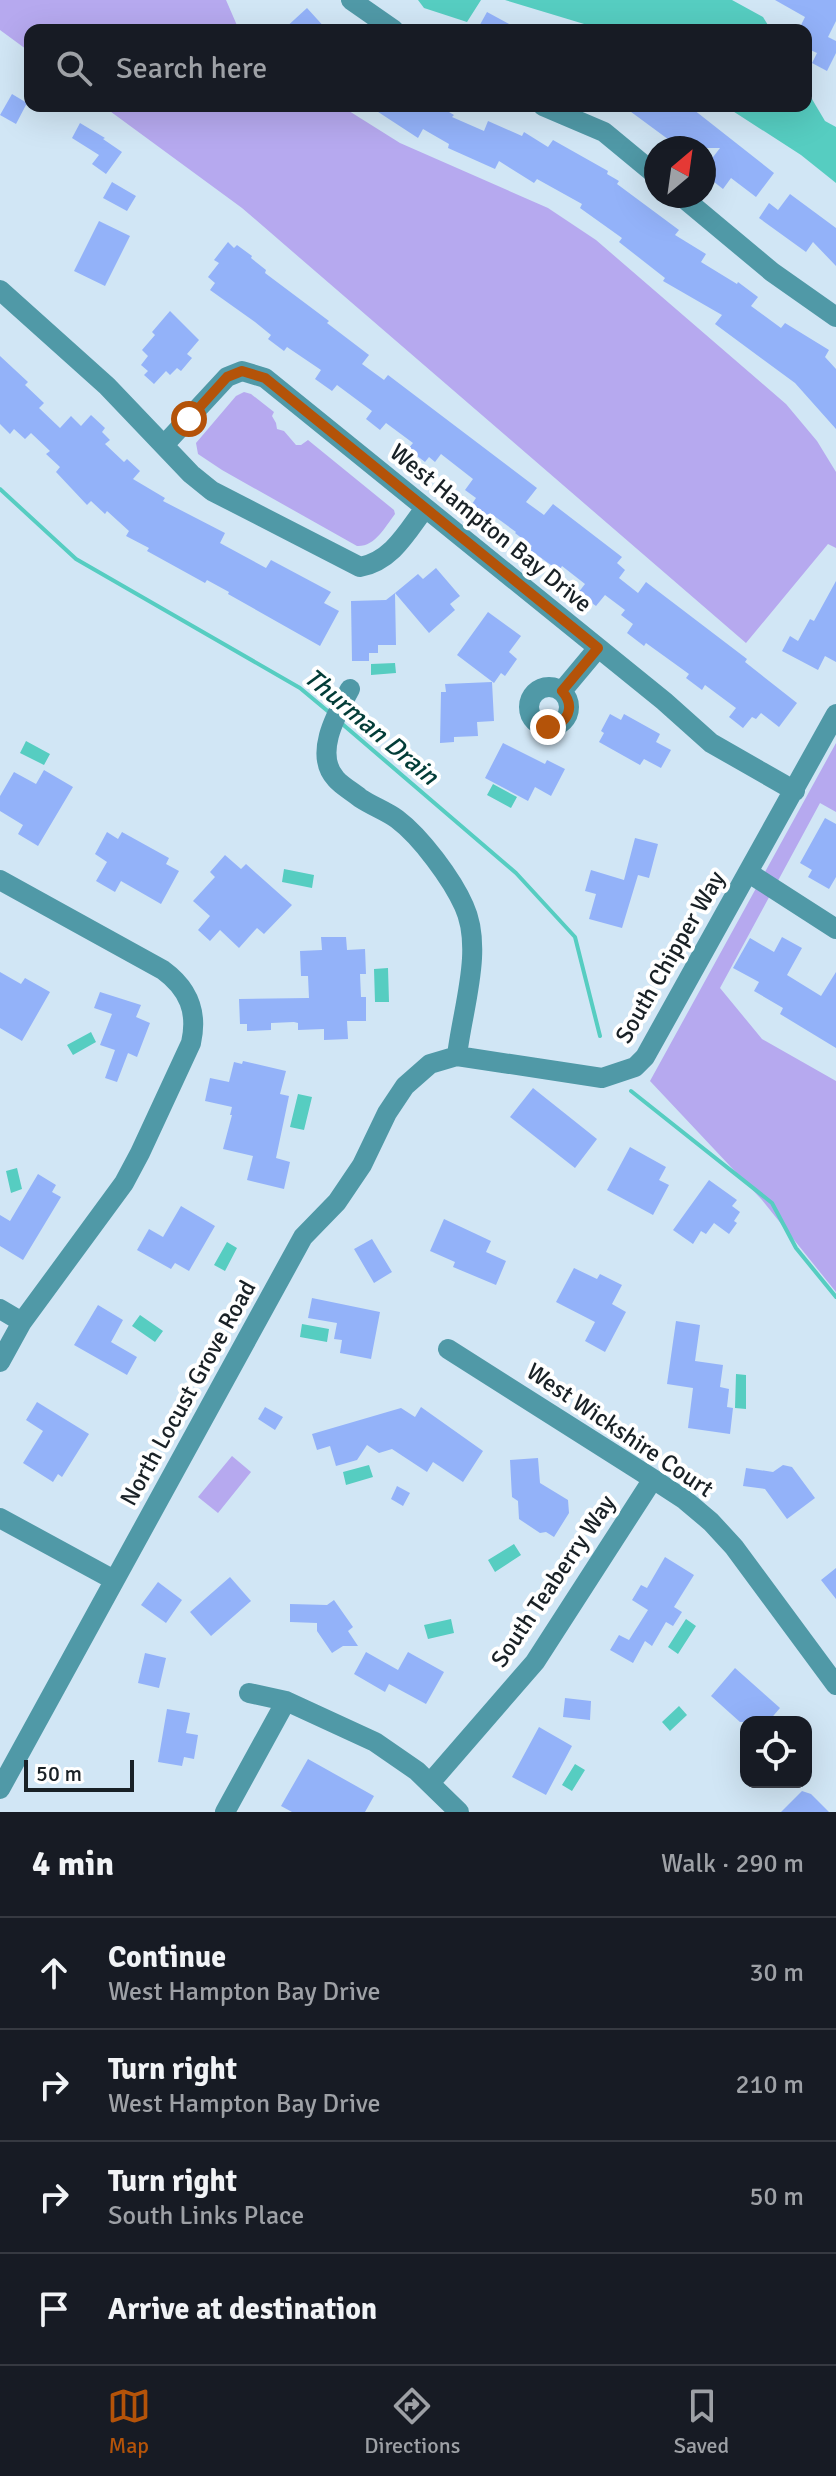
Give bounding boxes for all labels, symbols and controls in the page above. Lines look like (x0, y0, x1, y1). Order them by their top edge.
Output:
search box (24, 24, 812, 112)
icon: search (52, 46, 96, 90)
text: Search here (116, 50, 267, 87)
north arrow (644, 136, 716, 208)
route start (171, 401, 207, 437)
street label: West Hampton Bay Drive (384, 437, 598, 619)
water label: Thurman Drain (297, 662, 445, 793)
route end (530, 709, 566, 745)
street label: South Chipper Way (609, 866, 731, 1048)
street label: North Locust Grove Road (114, 1275, 262, 1511)
street label: West Wickshire Court (521, 1356, 719, 1504)
street label: South Teaberry Way (484, 1489, 622, 1673)
map controls (740, 1716, 812, 1788)
button: locate (740, 1716, 812, 1788)
scale bar (24, 1756, 134, 1792)
text: 50 m (36, 1760, 82, 1787)
text: 4 min (32, 1843, 114, 1885)
text: Walk · 290 m (661, 1848, 804, 1880)
text: Continue (108, 1939, 226, 1976)
icon: ahead (32, 1951, 76, 1995)
text: 30 m (749, 1957, 804, 1989)
text: West Hampton Bay Drive (108, 1976, 380, 2008)
text: Turn right (108, 2051, 237, 2088)
icon: right (32, 2063, 76, 2107)
text: 210 m (735, 2069, 804, 2101)
text: West Hampton Bay Drive (108, 2088, 380, 2120)
text: Turn right (108, 2163, 237, 2200)
icon: right (32, 2175, 76, 2219)
text: 50 m (749, 2181, 804, 2213)
text: South Links Place (108, 2200, 304, 2232)
icon: arrive (32, 2287, 76, 2331)
text: Arrive at destination (108, 2291, 377, 2328)
tab: Map (107, 2384, 151, 2459)
tab: Directions (364, 2384, 460, 2459)
tab: Saved (674, 2384, 729, 2459)

